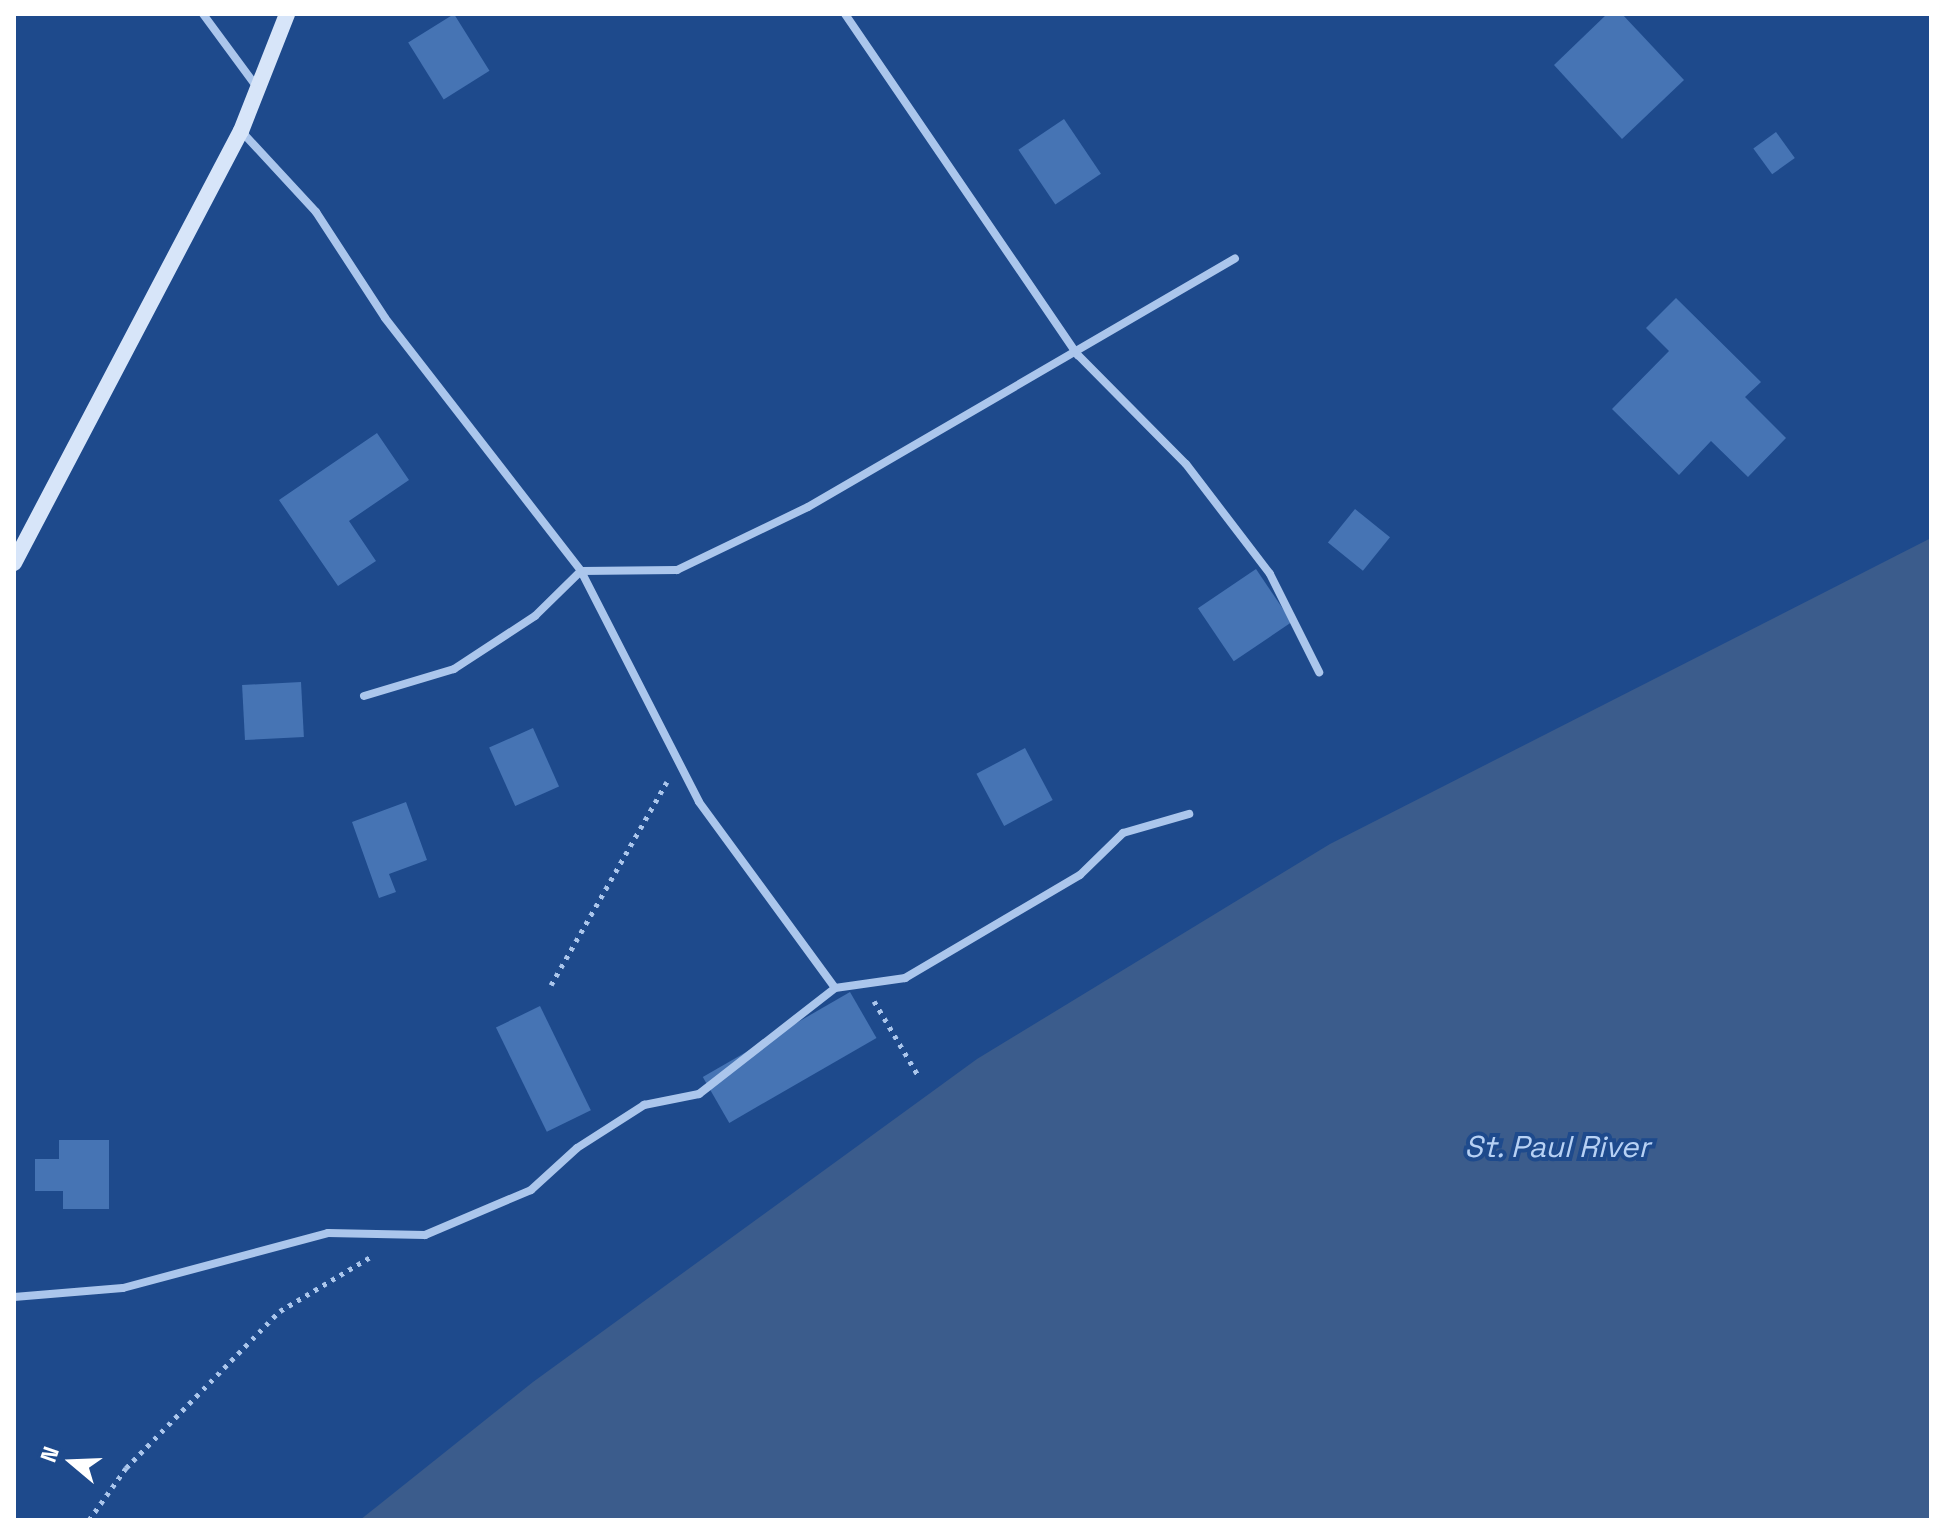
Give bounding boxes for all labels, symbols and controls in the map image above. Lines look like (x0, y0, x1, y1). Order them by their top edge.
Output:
water label: St. Paul River (1464, 1129, 1650, 1165)
north arrow (32, 1422, 112, 1502)
text: N (34, 1443, 65, 1466)

